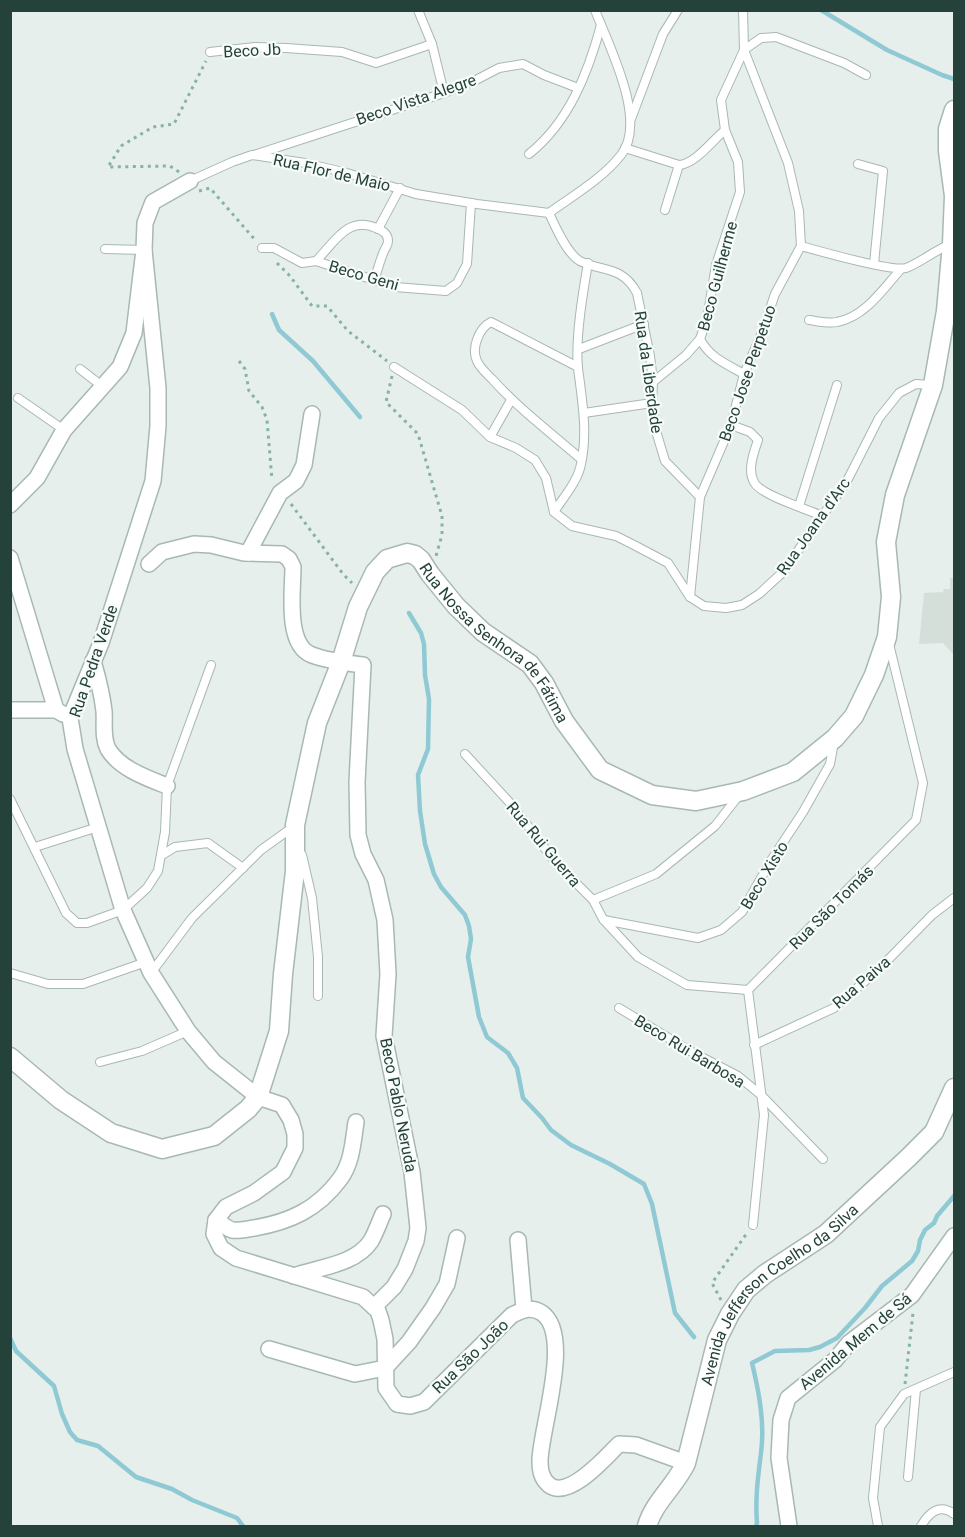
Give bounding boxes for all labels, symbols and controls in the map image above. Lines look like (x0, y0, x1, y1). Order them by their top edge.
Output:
street label: Beco Jb (223, 40, 281, 61)
street label: Beco Vista Alegre (354, 70, 479, 129)
street label: Rua Flor de Maio (271, 150, 392, 195)
street label: Beco Guilherme (694, 219, 741, 333)
street label: Beco Geni (327, 256, 401, 295)
street label: Beco Jose Perpetuo (715, 302, 780, 444)
street label: Rua da Liberdade (631, 310, 667, 435)
street label: Rua Joana d'Arc (773, 474, 854, 579)
street label: Rua Nossa Senhora de Fátima (415, 559, 572, 726)
street label: Rua Pedra Verde (65, 602, 122, 720)
street label: Rua Rui Guerra (502, 798, 585, 891)
street label: Beco Xisto (737, 838, 792, 913)
street label: Rua São Tomás (785, 861, 877, 953)
street label: Rua Paiva (829, 952, 894, 1013)
street label: Beco Rui Barbosa (631, 1011, 748, 1092)
street label: Beco Pablo Neruda (376, 1036, 421, 1174)
street label: Avenida Jefferson Coelho da Silva (697, 1200, 862, 1387)
street label: Avenida Mem de Sá (795, 1289, 915, 1394)
street label: Rua São João (428, 1315, 512, 1397)

